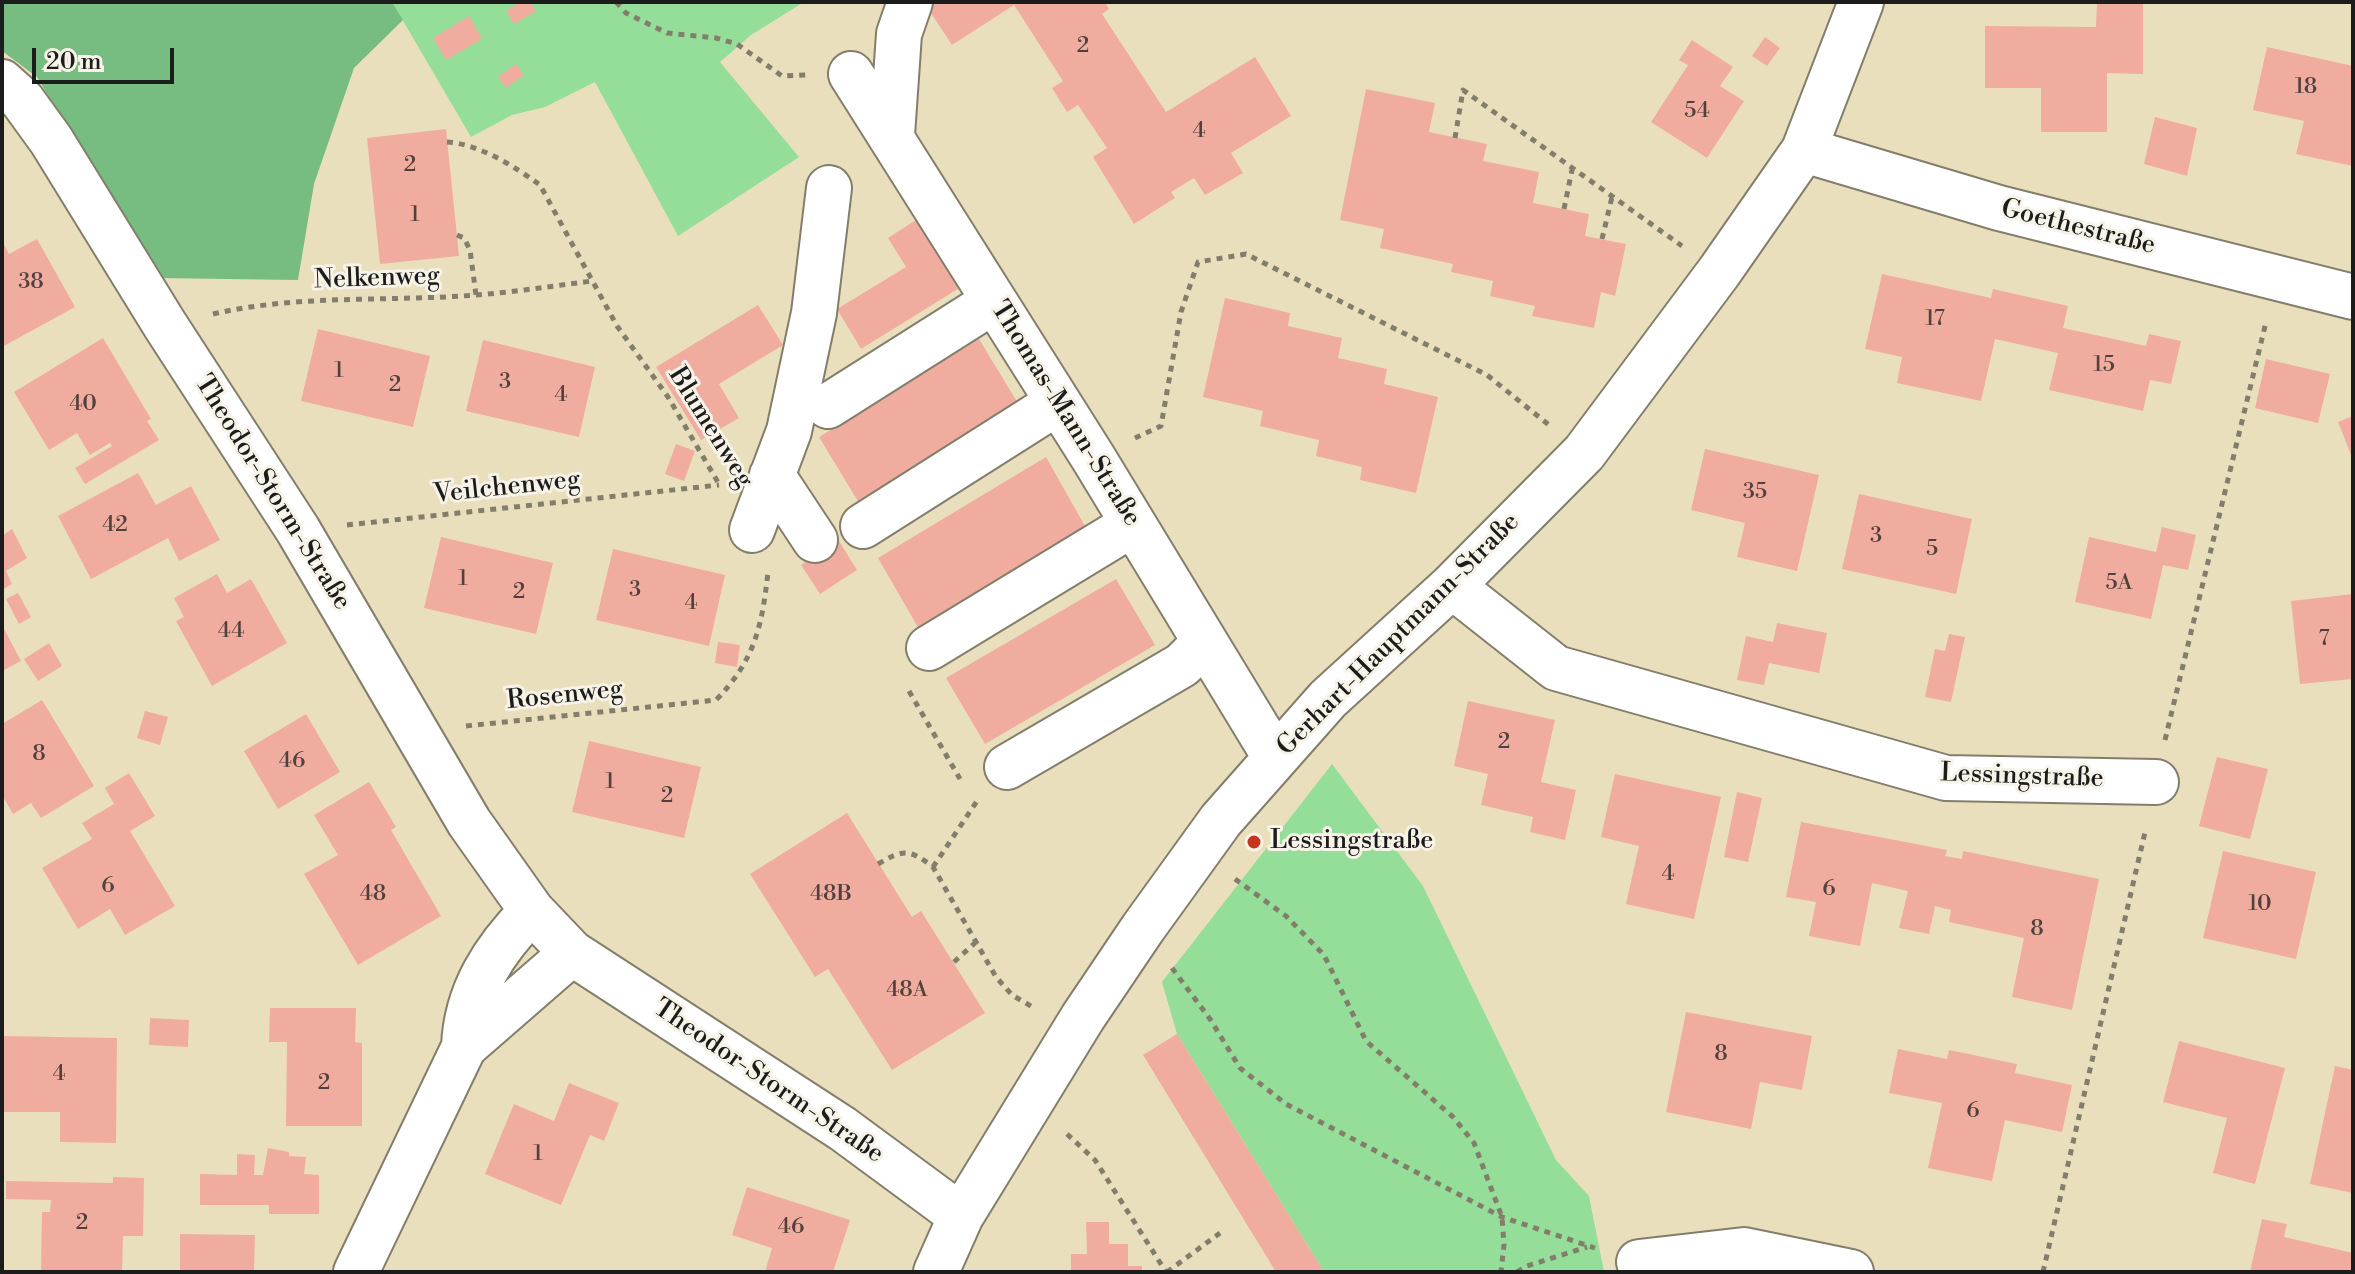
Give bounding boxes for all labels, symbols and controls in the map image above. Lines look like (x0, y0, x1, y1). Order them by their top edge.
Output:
scale bar (36, 32, 178, 82)
house number: 2 (1077, 34, 1089, 60)
text: 20 m (46, 47, 102, 77)
house number: 18 (2295, 75, 2317, 101)
house number: 54 (1684, 99, 1710, 125)
house number: 4 (1192, 119, 1206, 145)
house number: 2 (404, 153, 416, 179)
street label: Goethestraße (1998, 194, 2158, 262)
house number: 1 (410, 203, 420, 229)
street label: Nelkenweg (313, 261, 441, 297)
house number: 38 (18, 270, 44, 296)
street label: Thomas-Mann-Straße (983, 296, 1147, 532)
house number: 17 (1925, 307, 1945, 333)
house number: 15 (2093, 353, 2115, 379)
house number: 1 (334, 359, 344, 385)
street label: Blumenweg (661, 362, 759, 494)
street label: Theodor-Storm-Straße (187, 370, 357, 616)
house number: 3 (499, 370, 511, 396)
house number: 2 (389, 373, 401, 399)
house number: 4 (554, 383, 568, 409)
house number: 40 (69, 392, 97, 418)
street label: Veilchenweg (432, 465, 582, 511)
house number: 35 (1743, 480, 1767, 506)
street label: Gerhart-Hauptmann-Straße (1271, 507, 1527, 763)
house number: 42 (102, 513, 128, 539)
house number: 3 (1870, 524, 1882, 550)
house number: 5 (1926, 537, 1938, 563)
house number: 1 (458, 567, 468, 593)
house number: 5A (2105, 571, 2133, 597)
house number: 3 (629, 578, 641, 604)
house number: 2 (513, 580, 525, 606)
house number: 4 (684, 591, 698, 617)
house number: 44 (218, 619, 244, 645)
house number: 7 (2318, 627, 2330, 653)
street label: Rosenweg (505, 674, 625, 718)
house number: 2 (1498, 730, 1510, 756)
house number: 8 (32, 742, 46, 768)
house number: 46 (279, 749, 305, 775)
street label: Lessingstraße (1940, 759, 2104, 795)
house number: 1 (605, 770, 615, 796)
house number: 2 (661, 784, 673, 810)
place label: Lessingstraße (1270, 826, 1433, 858)
marker: Lessingstraße (1245, 833, 1263, 851)
house number: 4 (1661, 862, 1675, 888)
house number: 6 (101, 874, 115, 900)
house number: 6 (1822, 877, 1836, 903)
house number: 48 (360, 882, 386, 908)
house number: 48B (810, 882, 852, 908)
house number: 10 (2248, 892, 2272, 918)
house number: 8 (2030, 917, 2044, 943)
house number: 48A (886, 978, 928, 1004)
street label: Theodor-Storm-Straße (647, 993, 889, 1171)
house number: 8 (1714, 1042, 1728, 1068)
house number: 4 (52, 1062, 66, 1088)
house number: 2 (318, 1071, 330, 1097)
house number: 6 (1966, 1099, 1980, 1125)
house number: 1 (533, 1142, 543, 1168)
house number: 2 (76, 1211, 88, 1237)
house number: 46 (778, 1215, 804, 1241)

